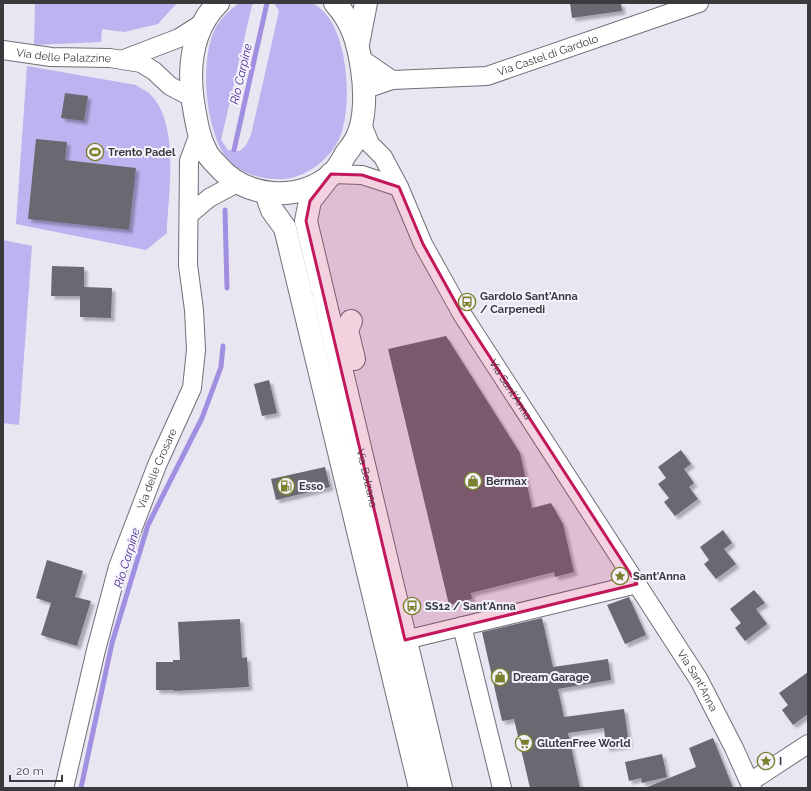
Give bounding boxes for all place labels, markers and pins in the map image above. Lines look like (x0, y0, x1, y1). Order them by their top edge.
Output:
sports icon: Trento Padel (85, 142, 105, 162)
place label: Trento Padel (108, 146, 176, 159)
place label: Gardolo Sant'Anna / Carpenedi (480, 290, 578, 316)
bus stop icon: Gardolo Sant'Anna / Carpenedi (457, 292, 477, 312)
shop icon: Bermax (463, 471, 483, 491)
place label: Bermax (486, 475, 527, 488)
fuel station icon: Esso (276, 476, 296, 496)
place label: Esso (299, 480, 323, 493)
place icon: Sant'Anna (610, 566, 630, 586)
place label: Sant'Anna (633, 570, 686, 583)
bus stop icon: SS12 / Sant'Anna (402, 596, 422, 616)
place label: SS12 / Sant'Anna (425, 600, 516, 613)
shop icon: Dream Garage (490, 667, 510, 687)
place label: Dream Garage (513, 671, 590, 684)
supermarket icon: GlutenFree World (514, 733, 534, 753)
place label: GlutenFree World (537, 737, 631, 750)
place icon: I (756, 751, 776, 771)
place label: I (779, 755, 782, 768)

